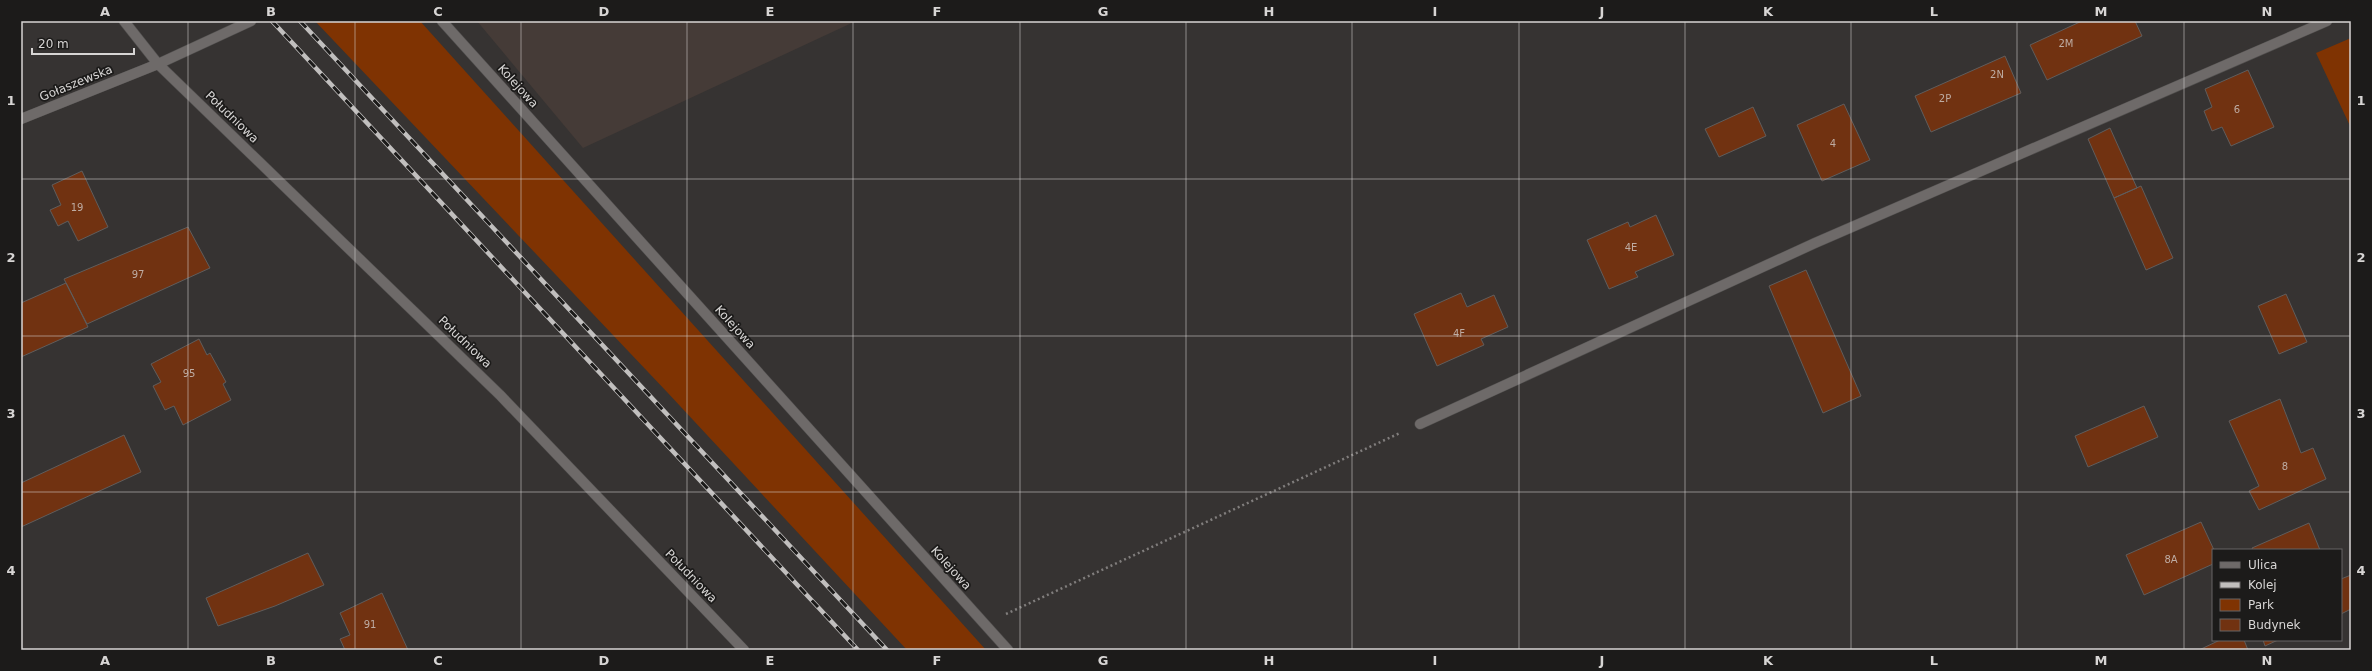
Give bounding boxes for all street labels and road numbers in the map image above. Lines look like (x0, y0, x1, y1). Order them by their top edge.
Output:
street label: Gołaszewska (37, 62, 115, 104)
street label: Kolejowa (495, 62, 541, 110)
street label: Południowa (203, 88, 261, 146)
street label: Kolejowa (712, 303, 758, 351)
street label: Południowa (436, 313, 494, 371)
street label: Kolejowa (928, 544, 974, 592)
street label: Południowa (662, 547, 720, 605)

